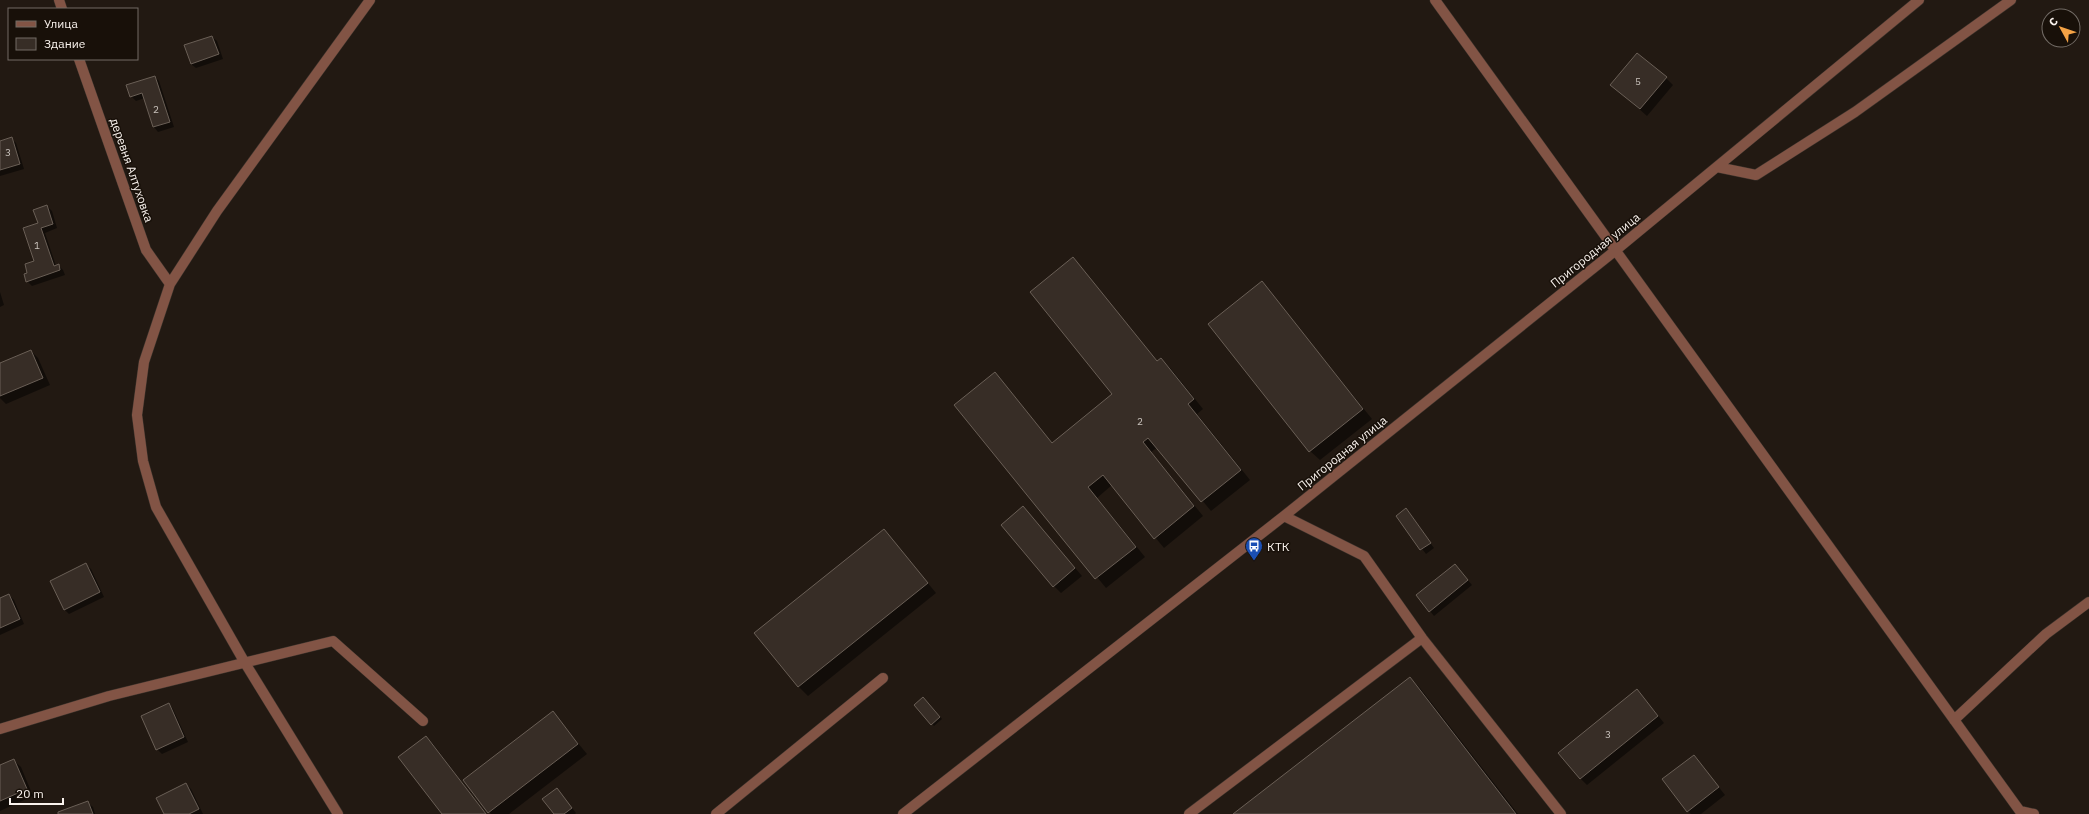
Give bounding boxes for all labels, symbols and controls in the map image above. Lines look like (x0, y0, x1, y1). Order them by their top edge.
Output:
legend (8, 8, 138, 60)
north arrow (2041, 8, 2081, 48)
text: С (2046, 14, 2061, 29)
text: Улица (44, 16, 78, 31)
text: Здание (44, 36, 86, 51)
house number: 5 (1635, 75, 1641, 88)
house number: 2 (153, 103, 159, 116)
street label: деревня Алтуховка (107, 116, 157, 225)
house number: 3 (5, 146, 11, 159)
street label: Пригородная улица (1547, 209, 1643, 291)
house number: 1 (34, 239, 40, 252)
street label: Пригородная улица (1294, 412, 1390, 494)
house number: 2 (1137, 415, 1143, 428)
bus stop icon: КТК (1244, 536, 1264, 561)
place label: КТК (1267, 539, 1290, 554)
house number: 3 (1605, 728, 1611, 741)
scale bar (10, 780, 63, 806)
text: 20 m (16, 786, 44, 801)

